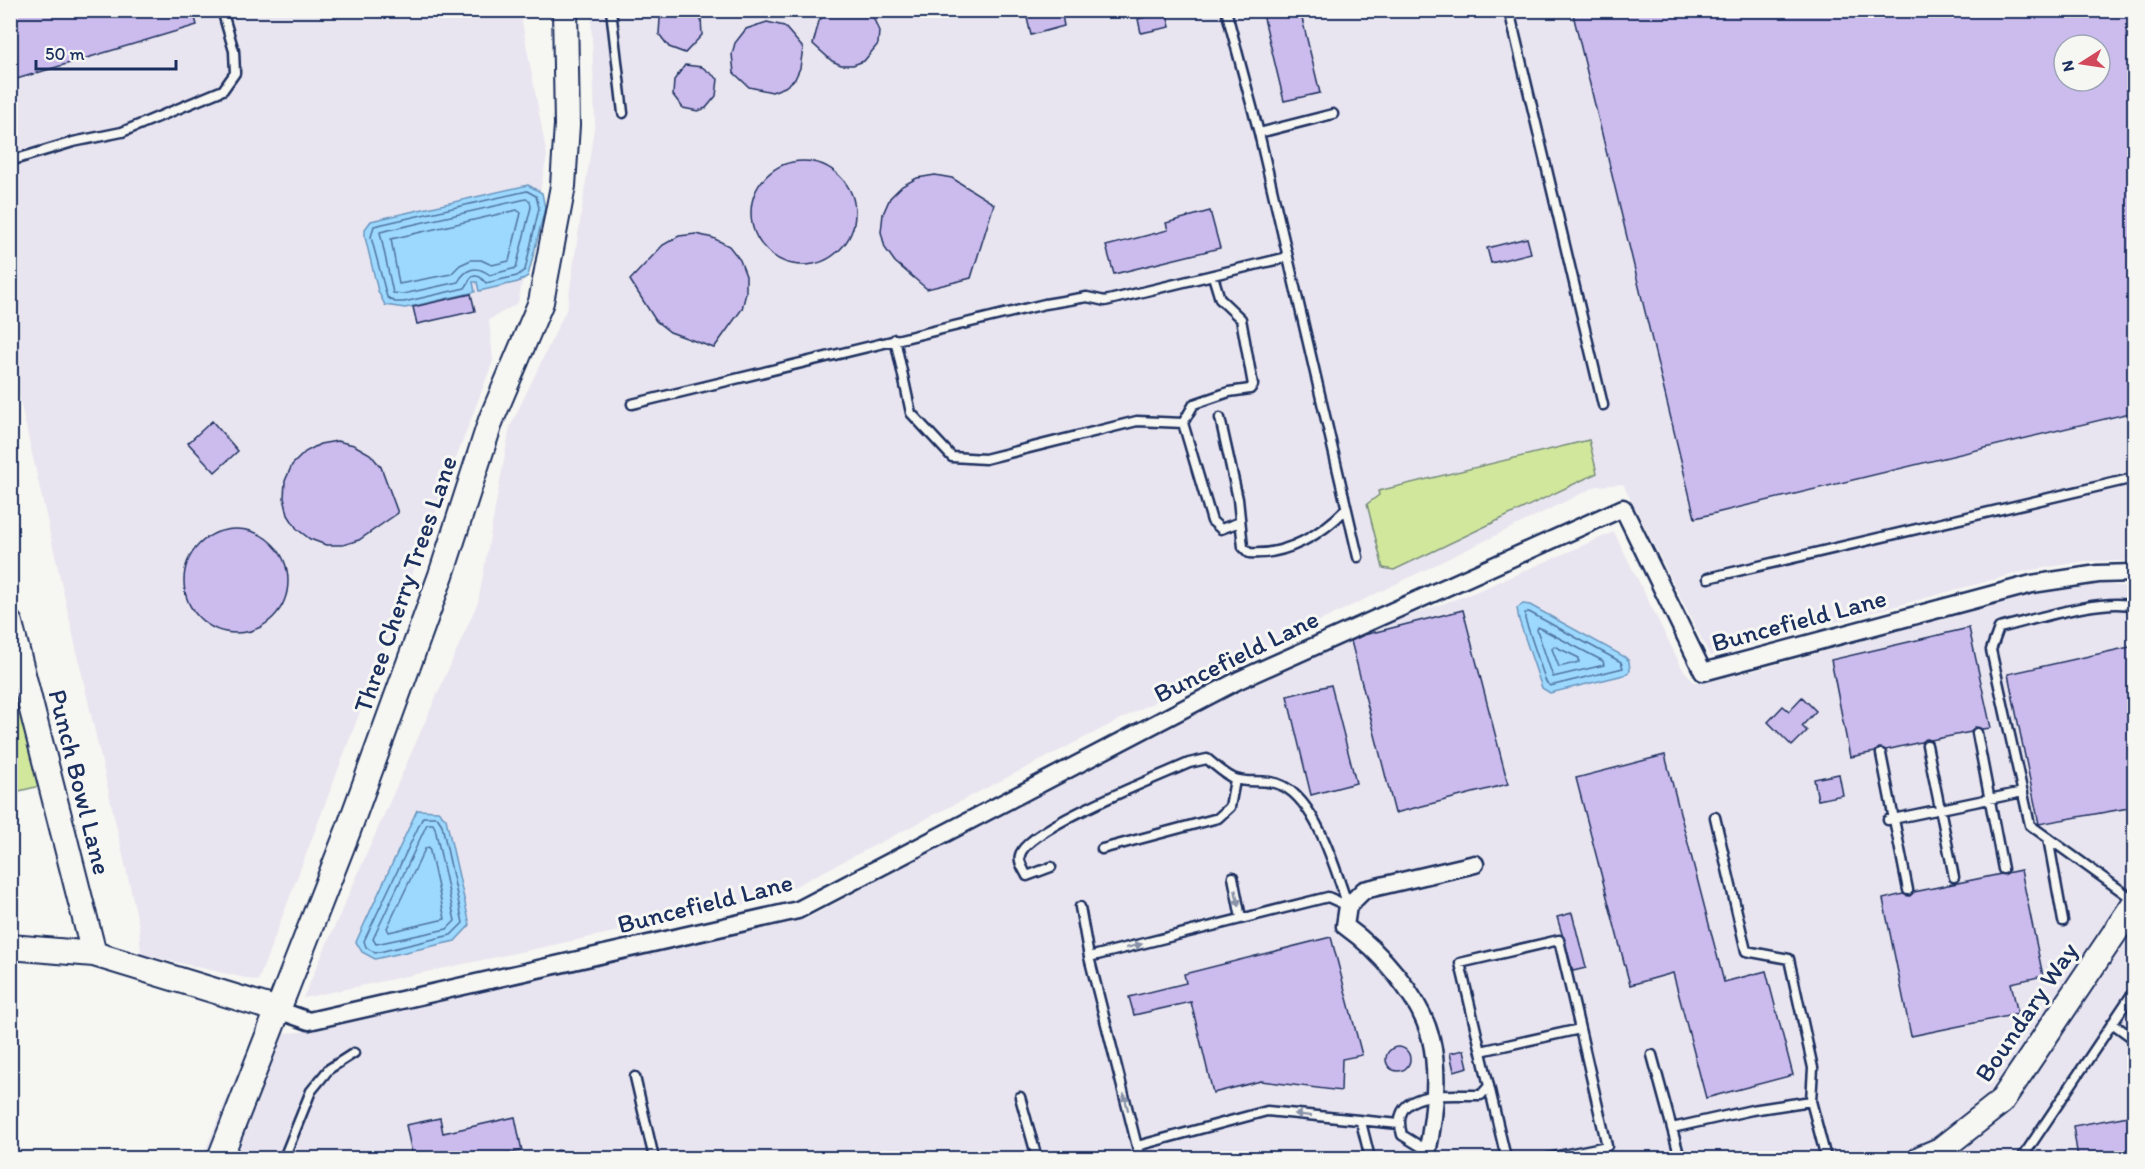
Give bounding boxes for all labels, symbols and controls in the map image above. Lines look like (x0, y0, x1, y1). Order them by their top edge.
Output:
scale bar (36, 33, 176, 71)
north arrow (2052, 33, 2112, 93)
text: 50 m (45, 43, 85, 65)
text: N (2057, 59, 2078, 73)
street label: Three Cherry Trees Lane (346, 451, 464, 717)
street label: Buncefield Lane (1708, 581, 1890, 659)
street label: Buncefield Lane (1148, 602, 1324, 710)
street label: Punch Bowl Lane (42, 686, 118, 878)
street label: Buncefield Lane (614, 866, 796, 940)
one-way arrow (1233, 889, 1242, 908)
street label: Boundary Way (1967, 936, 2085, 1088)
one-way arrow (1125, 941, 1143, 950)
one-way arrow (1121, 1093, 1131, 1111)
one-way arrow (1293, 1111, 1312, 1120)

